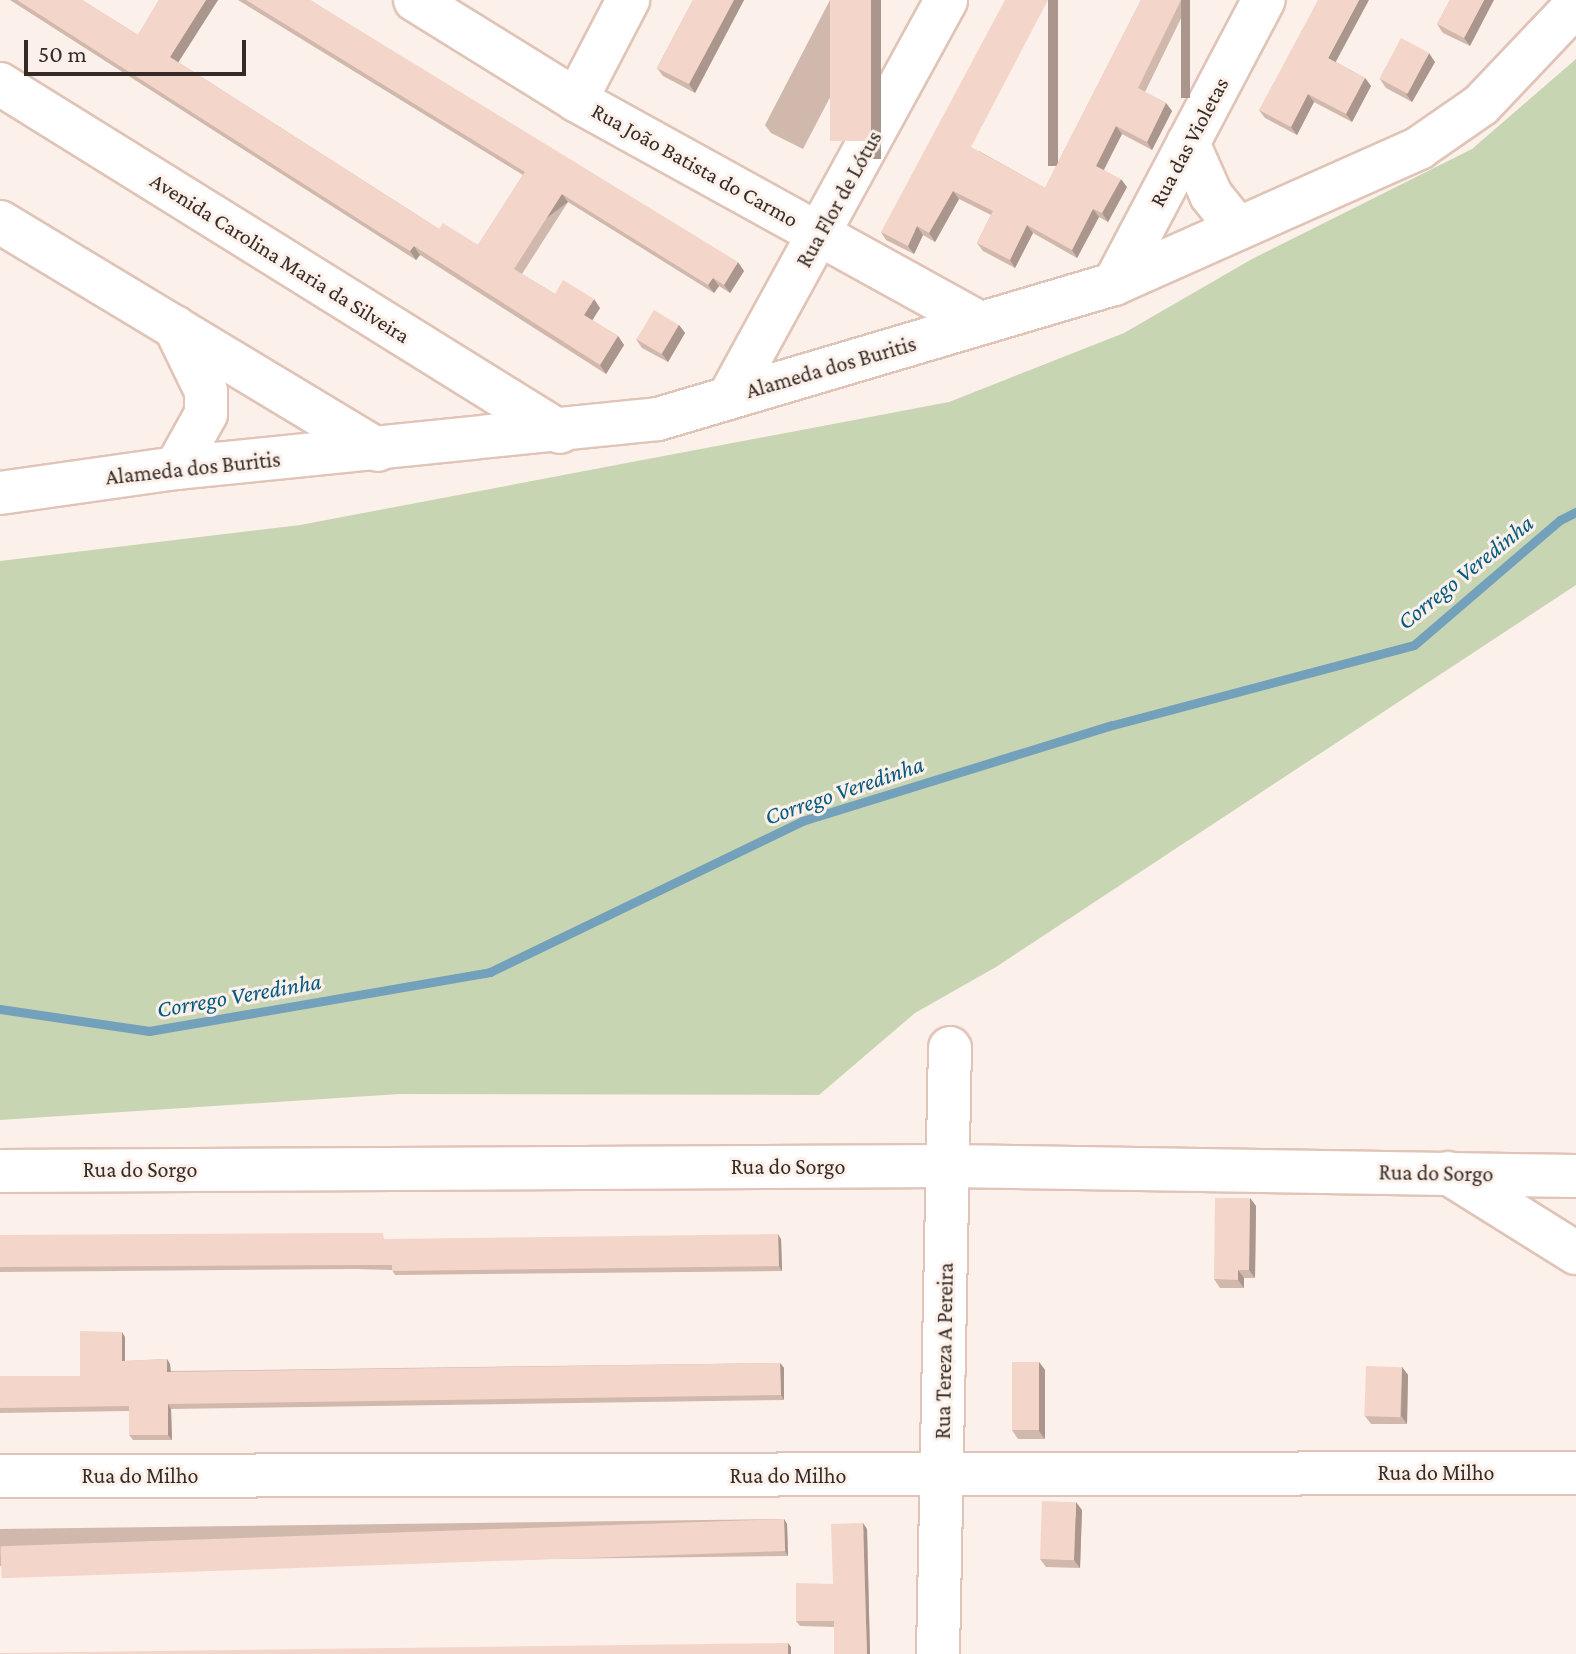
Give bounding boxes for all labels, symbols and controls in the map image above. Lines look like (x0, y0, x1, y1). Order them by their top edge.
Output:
scale bar (28, 24, 250, 74)
text: 50 m (38, 40, 87, 67)
street label: Rua das Violetas (1144, 73, 1234, 211)
street label: Rua João Batista do Carmo (587, 97, 803, 233)
street label: Rua Flor de Lótus (791, 126, 887, 272)
street label: Avenida Carolina Maria da Silveira (145, 167, 415, 349)
street label: Alameda dos Buritis (743, 330, 919, 404)
street label: Alameda dos Buritis (104, 446, 282, 490)
water label: Corrego Veredinha (1391, 508, 1539, 636)
water label: Corrego Veredinha (761, 749, 927, 831)
water label: Corrego Veredinha (154, 966, 324, 1024)
street label: Rua do Sorgo (731, 1154, 845, 1180)
street label: Rua do Sorgo (83, 1157, 197, 1183)
street label: Rua do Sorgo (1378, 1159, 1494, 1187)
street label: Rua Tereza A Pereira (929, 1262, 959, 1440)
street label: Rua do Milho (1377, 1460, 1495, 1486)
street label: Rua do Milho (81, 1463, 199, 1489)
street label: Rua do Milho (729, 1463, 847, 1489)

